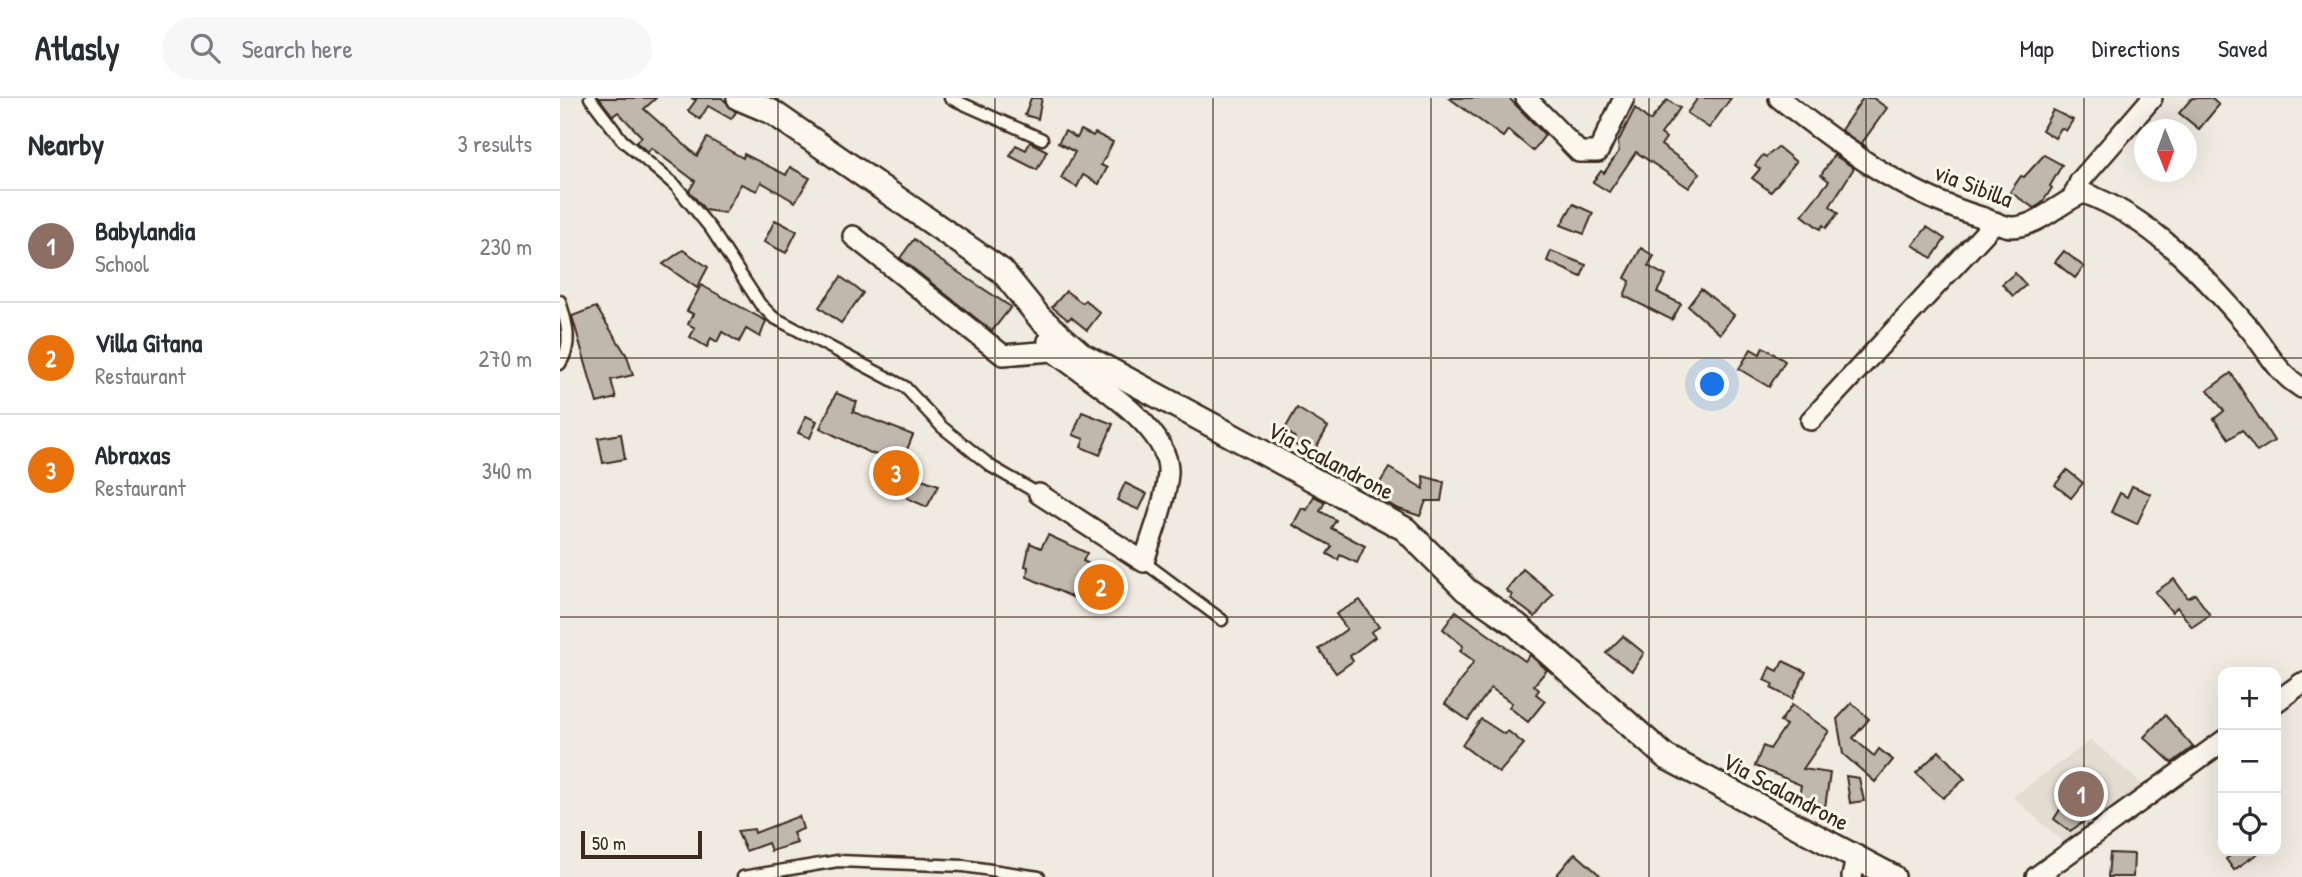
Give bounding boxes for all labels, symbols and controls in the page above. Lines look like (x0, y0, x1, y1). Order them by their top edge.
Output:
search box (162, 17, 652, 80)
text: Atlasly (35, 26, 120, 70)
icon: search (186, 29, 224, 67)
text: Search here (242, 31, 353, 66)
text: Map (2020, 32, 2054, 64)
text: Directions (2092, 32, 2180, 64)
text: Saved (2218, 32, 2267, 64)
north arrow (2134, 119, 2197, 182)
text: Nearby (28, 124, 104, 164)
text: 3 results (457, 128, 532, 159)
street label: via Sibilla (1930, 155, 2018, 215)
text: Babylandia (95, 213, 195, 248)
text: 1 (47, 231, 55, 262)
text: 230 m (480, 231, 532, 262)
text: School (95, 248, 149, 279)
text: Villa Gitana (95, 325, 202, 360)
text: 2 (46, 343, 56, 374)
text: 270 m (479, 343, 532, 374)
text: Restaurant (95, 360, 186, 391)
your location (1695, 367, 1729, 401)
street label: Via Scalandrone (1262, 413, 1400, 507)
text: Abraxas (95, 437, 170, 472)
pin: 3 (873, 447, 919, 499)
text: 3 (46, 455, 56, 486)
text: 340 m (482, 455, 532, 486)
text: Restaurant (95, 472, 186, 503)
pin: 2 (1078, 561, 1124, 613)
map controls (2218, 667, 2281, 856)
button: + (2218, 667, 2281, 730)
button: − (2218, 730, 2281, 793)
street label: Via Scalandrone (1717, 744, 1855, 838)
pin: 1 (2058, 768, 2104, 820)
button: locate (2218, 793, 2281, 856)
scale bar (581, 828, 702, 860)
text: 50 m (592, 830, 626, 856)

